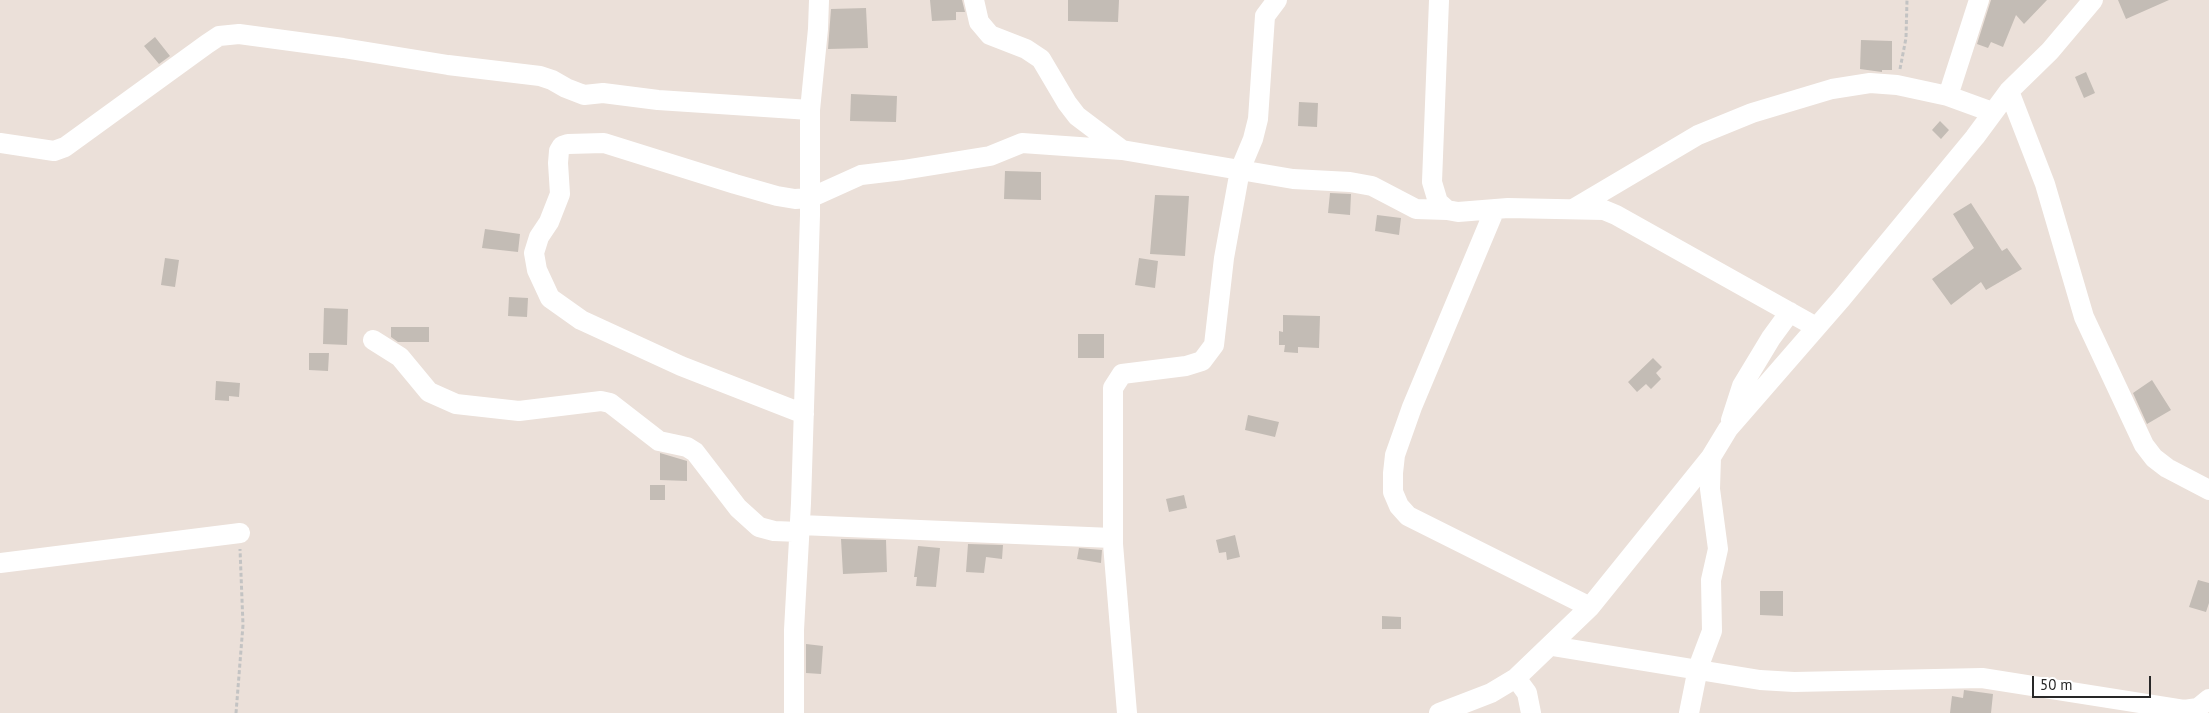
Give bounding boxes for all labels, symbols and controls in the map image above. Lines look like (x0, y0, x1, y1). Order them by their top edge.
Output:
scale bar (2034, 666, 2153, 698)
text: 50 m (2040, 675, 2073, 694)

